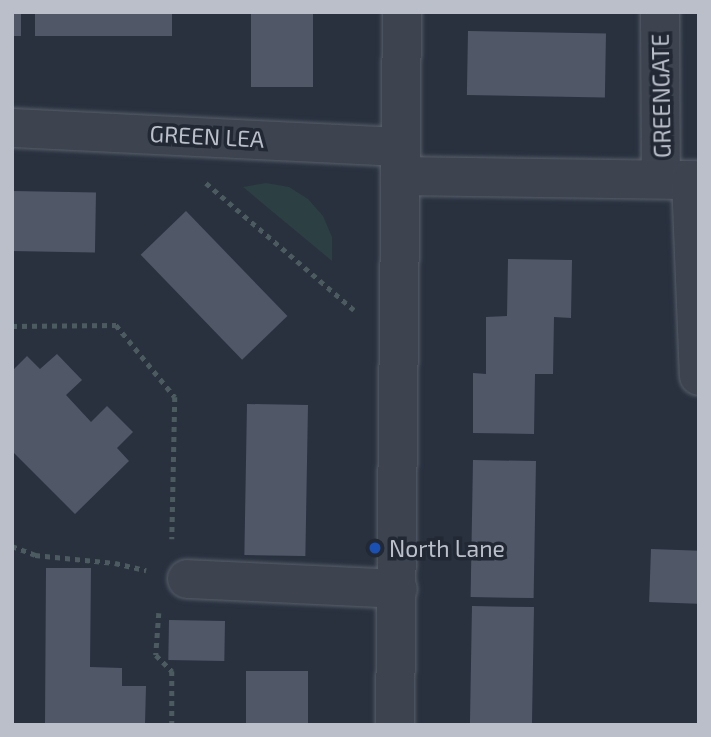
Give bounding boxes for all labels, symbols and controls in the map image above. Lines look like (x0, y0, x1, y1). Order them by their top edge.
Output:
street label: GREENGATE (646, 34, 676, 158)
street label: GREEN LEA (149, 119, 265, 153)
place label: North Lane (389, 534, 505, 562)
marker: North Lane (367, 540, 383, 556)

